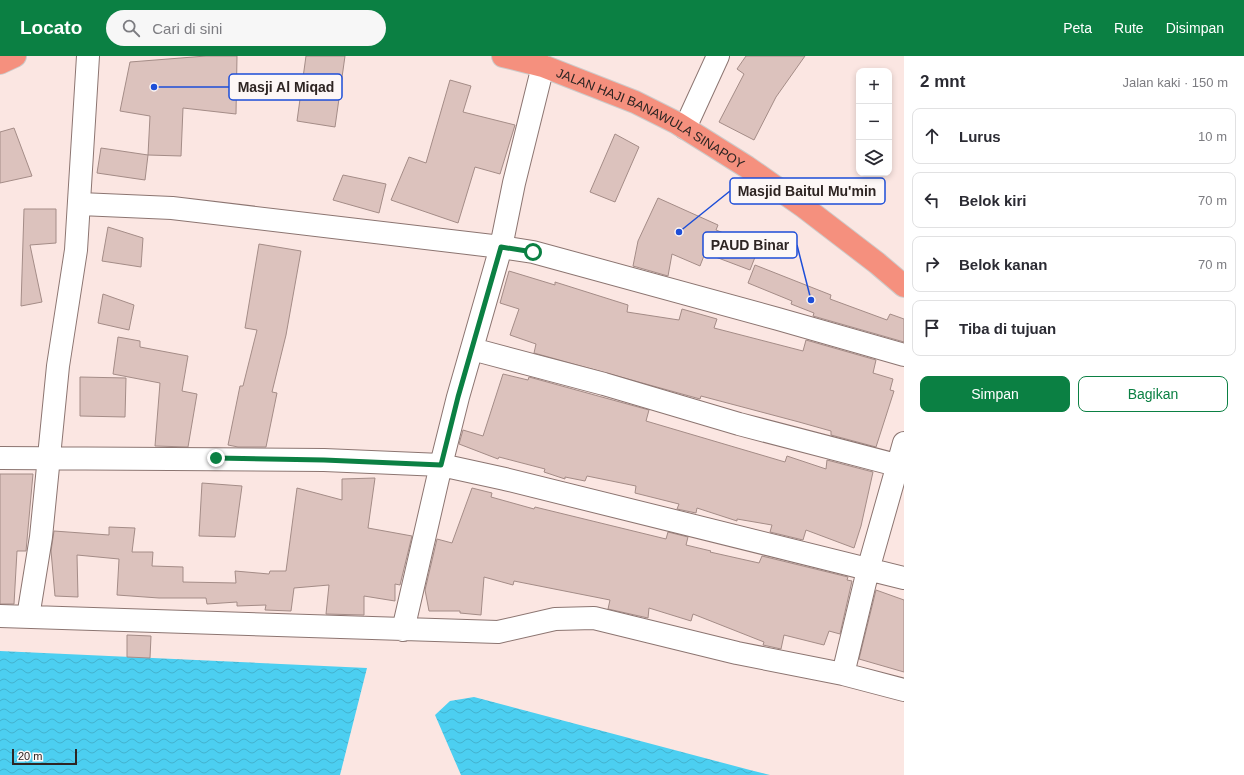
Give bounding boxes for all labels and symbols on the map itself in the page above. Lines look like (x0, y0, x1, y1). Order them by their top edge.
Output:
street label: JALAN HAJI BANAWULA SINAPOY (554, 65, 748, 172)
callout: Masji Al Miqad (229, 74, 342, 100)
text: Masji Al Miqad (238, 79, 334, 95)
callout: Masjid Baitul Mu'min (730, 178, 885, 204)
text: Masjid Baitul Mu'min (738, 183, 876, 199)
callout: PAUD Binar (703, 232, 797, 258)
text: PAUD Binar (711, 237, 790, 253)
route start (524, 243, 542, 261)
route end (207, 449, 225, 467)
scale bar (12, 747, 77, 766)

